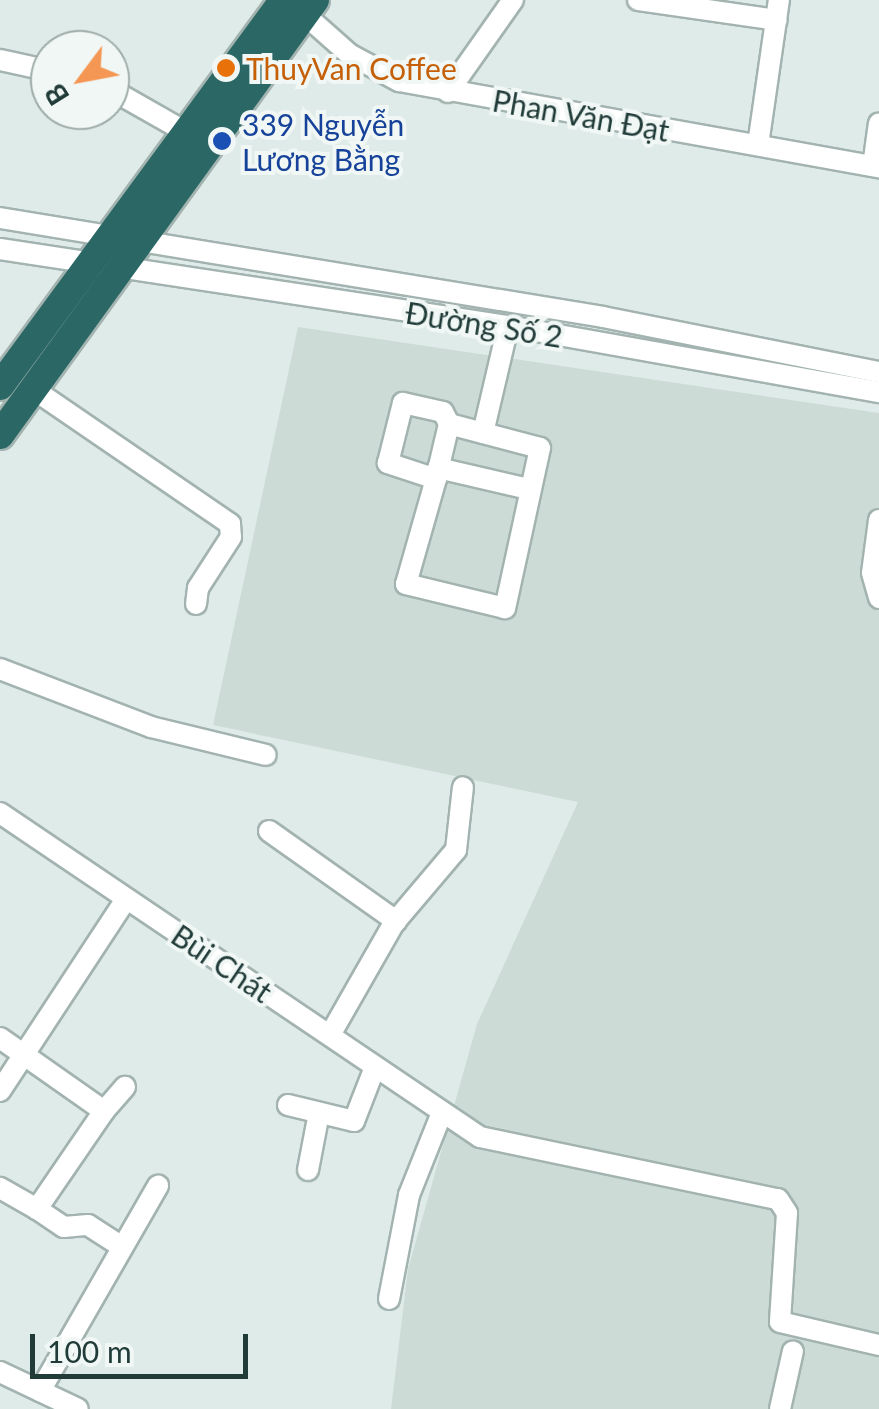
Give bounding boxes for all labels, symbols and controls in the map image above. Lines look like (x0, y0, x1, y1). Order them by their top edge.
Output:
north arrow (30, 30, 130, 130)
place label: ThuyVan Coffee (246, 50, 457, 86)
marker: ThuyVan Coffee (215, 57, 237, 79)
text: B (37, 78, 76, 112)
street label: Phan Văn Đạt (489, 82, 673, 148)
place label: 339 Nguyễn Lương Bằng (242, 106, 404, 176)
marker: 339 Nguyễn Lương Bằng (211, 130, 233, 152)
street label: Đường Số 2 (403, 294, 565, 354)
street label: Bùi Chát (165, 917, 279, 1009)
scale bar (35, 1314, 252, 1376)
text: 100 m (47, 1333, 132, 1369)

